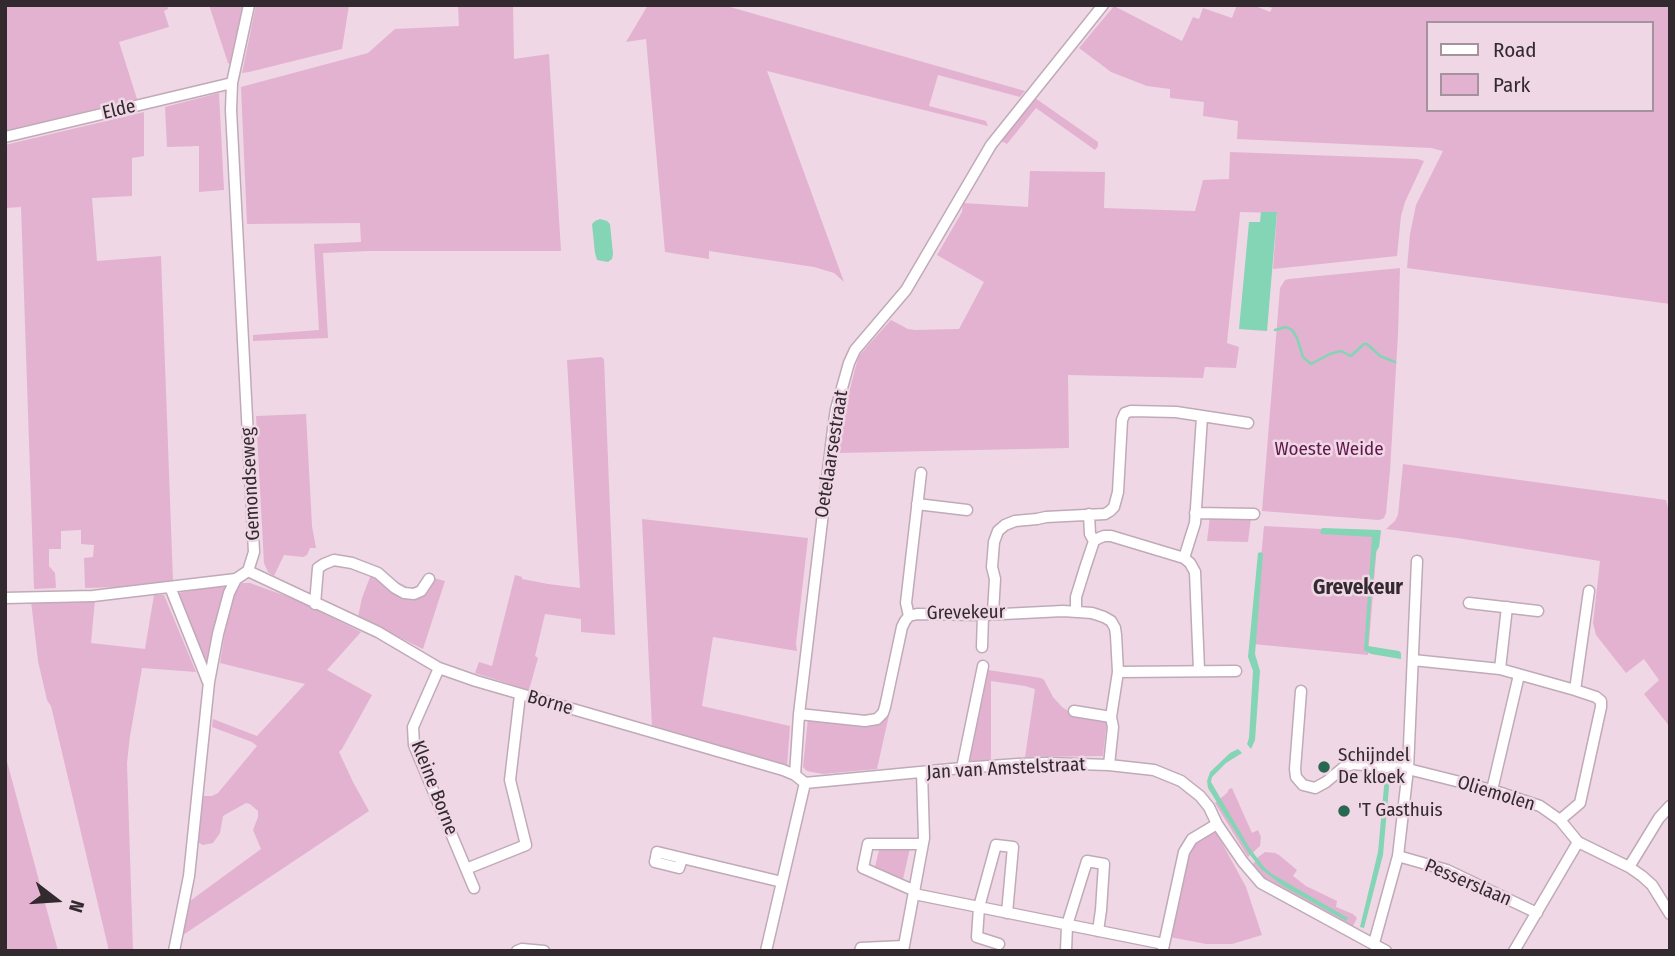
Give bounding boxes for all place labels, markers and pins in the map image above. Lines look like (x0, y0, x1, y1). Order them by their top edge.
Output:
place label: Schijndel De kloek (1338, 745, 1410, 789)
marker: Schijndel De kloek (1316, 759, 1332, 775)
place label: 'T Gasthuis (1358, 800, 1443, 822)
marker: 'T Gasthuis (1336, 803, 1352, 819)

